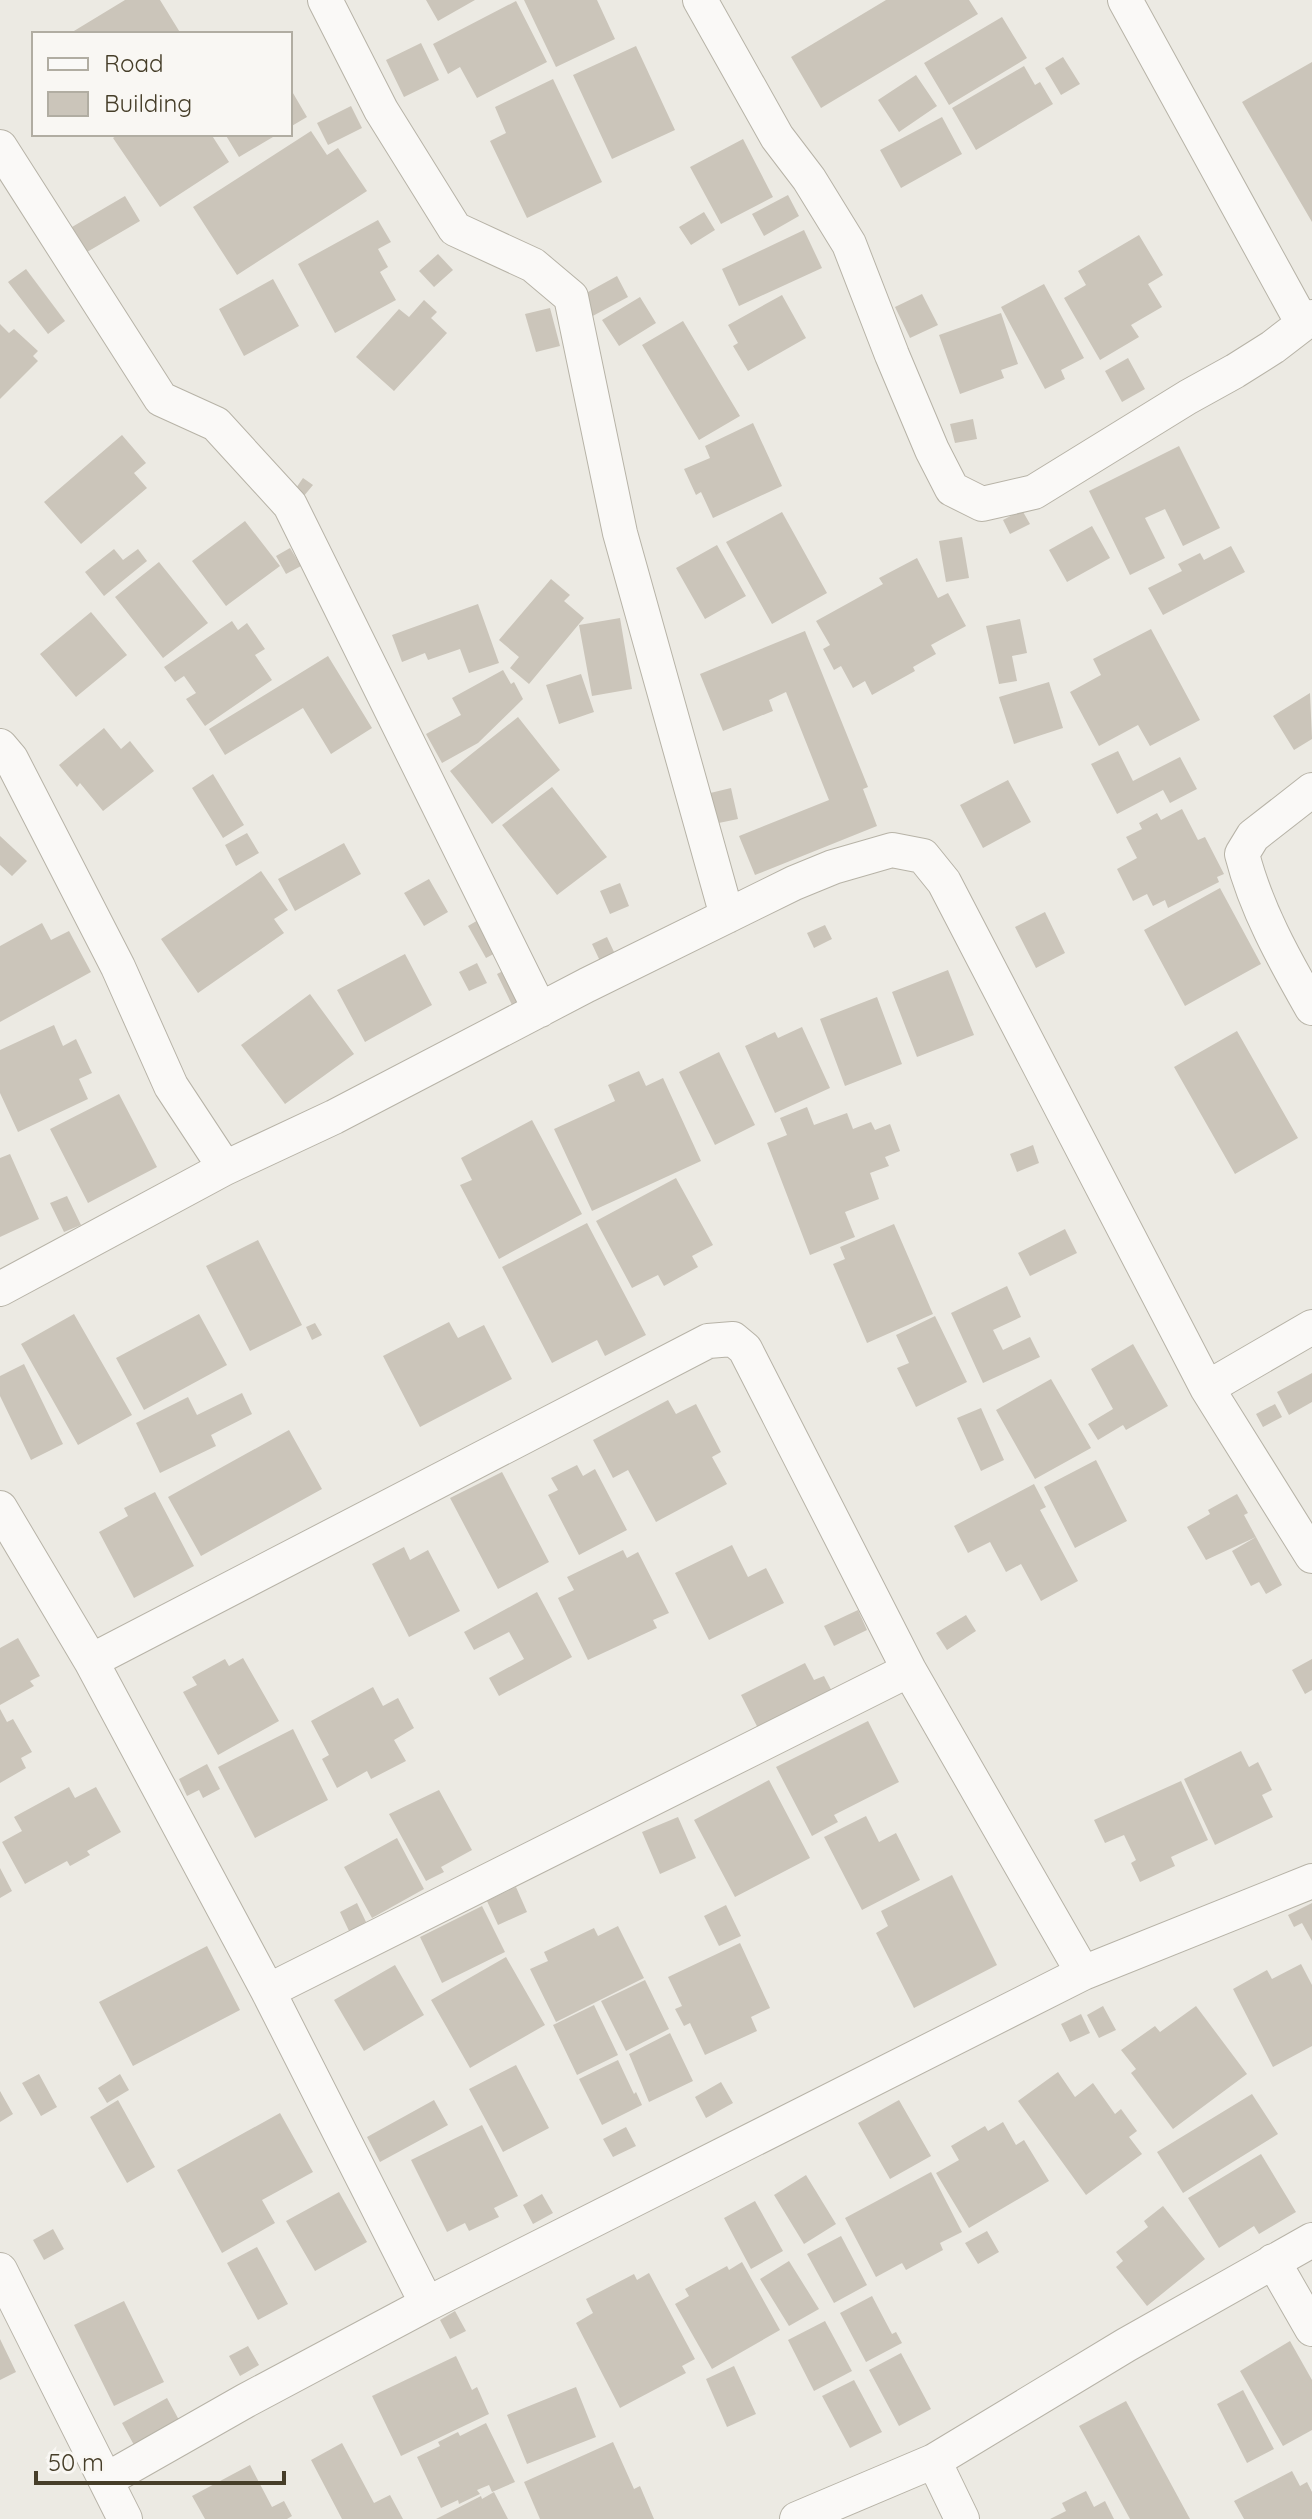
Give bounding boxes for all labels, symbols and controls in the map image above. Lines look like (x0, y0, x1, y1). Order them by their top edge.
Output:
legend (32, 32, 292, 136)
text: Road (104, 48, 164, 78)
text: Building (104, 88, 192, 118)
scale bar (36, 2435, 284, 2485)
text: 50 m (48, 2447, 104, 2477)

